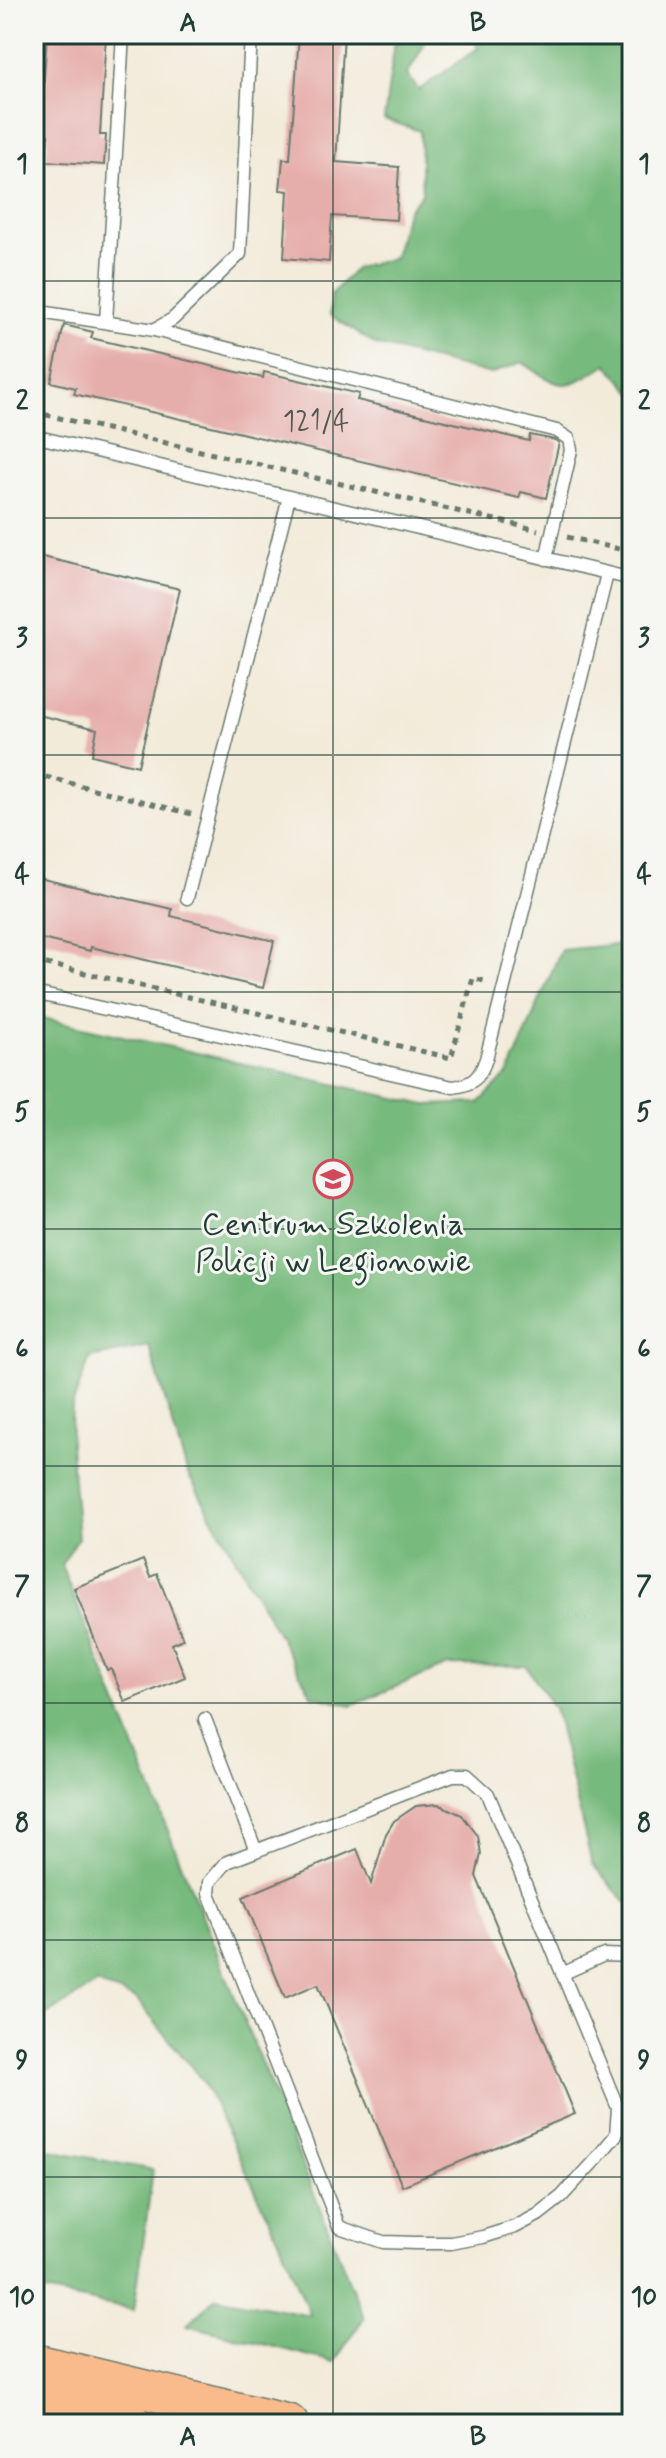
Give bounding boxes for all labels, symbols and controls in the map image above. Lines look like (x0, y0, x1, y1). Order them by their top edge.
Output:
text: A (179, 7, 197, 41)
text: B (470, 7, 486, 41)
text: 1 (16, 148, 28, 182)
text: 1 (638, 148, 650, 182)
text: 2 (16, 385, 29, 419)
text: 2 (638, 385, 651, 419)
house number: 121/4 (283, 404, 349, 441)
text: 3 (16, 622, 28, 656)
text: 3 (638, 622, 650, 656)
text: 4 (14, 859, 30, 893)
text: 4 (636, 859, 652, 893)
text: 5 (14, 1096, 30, 1130)
text: 5 (636, 1096, 652, 1130)
school or university icon: Centrum Szkolenia Policji w Legionowie (312, 1158, 354, 1200)
place label: Centrum Szkolenia Policji w Legionowie (195, 1204, 471, 1286)
text: 6 (15, 1333, 29, 1367)
text: 6 (637, 1333, 651, 1367)
text: 7 (14, 1570, 30, 1604)
text: 7 (636, 1570, 652, 1604)
text: 8 (15, 1807, 29, 1841)
text: 8 (637, 1807, 651, 1841)
text: 9 (16, 2044, 29, 2078)
text: 9 (638, 2044, 651, 2078)
text: 10 (9, 2281, 35, 2315)
text: 10 (631, 2281, 657, 2315)
text: A (179, 2421, 197, 2455)
text: B (470, 2421, 486, 2455)

